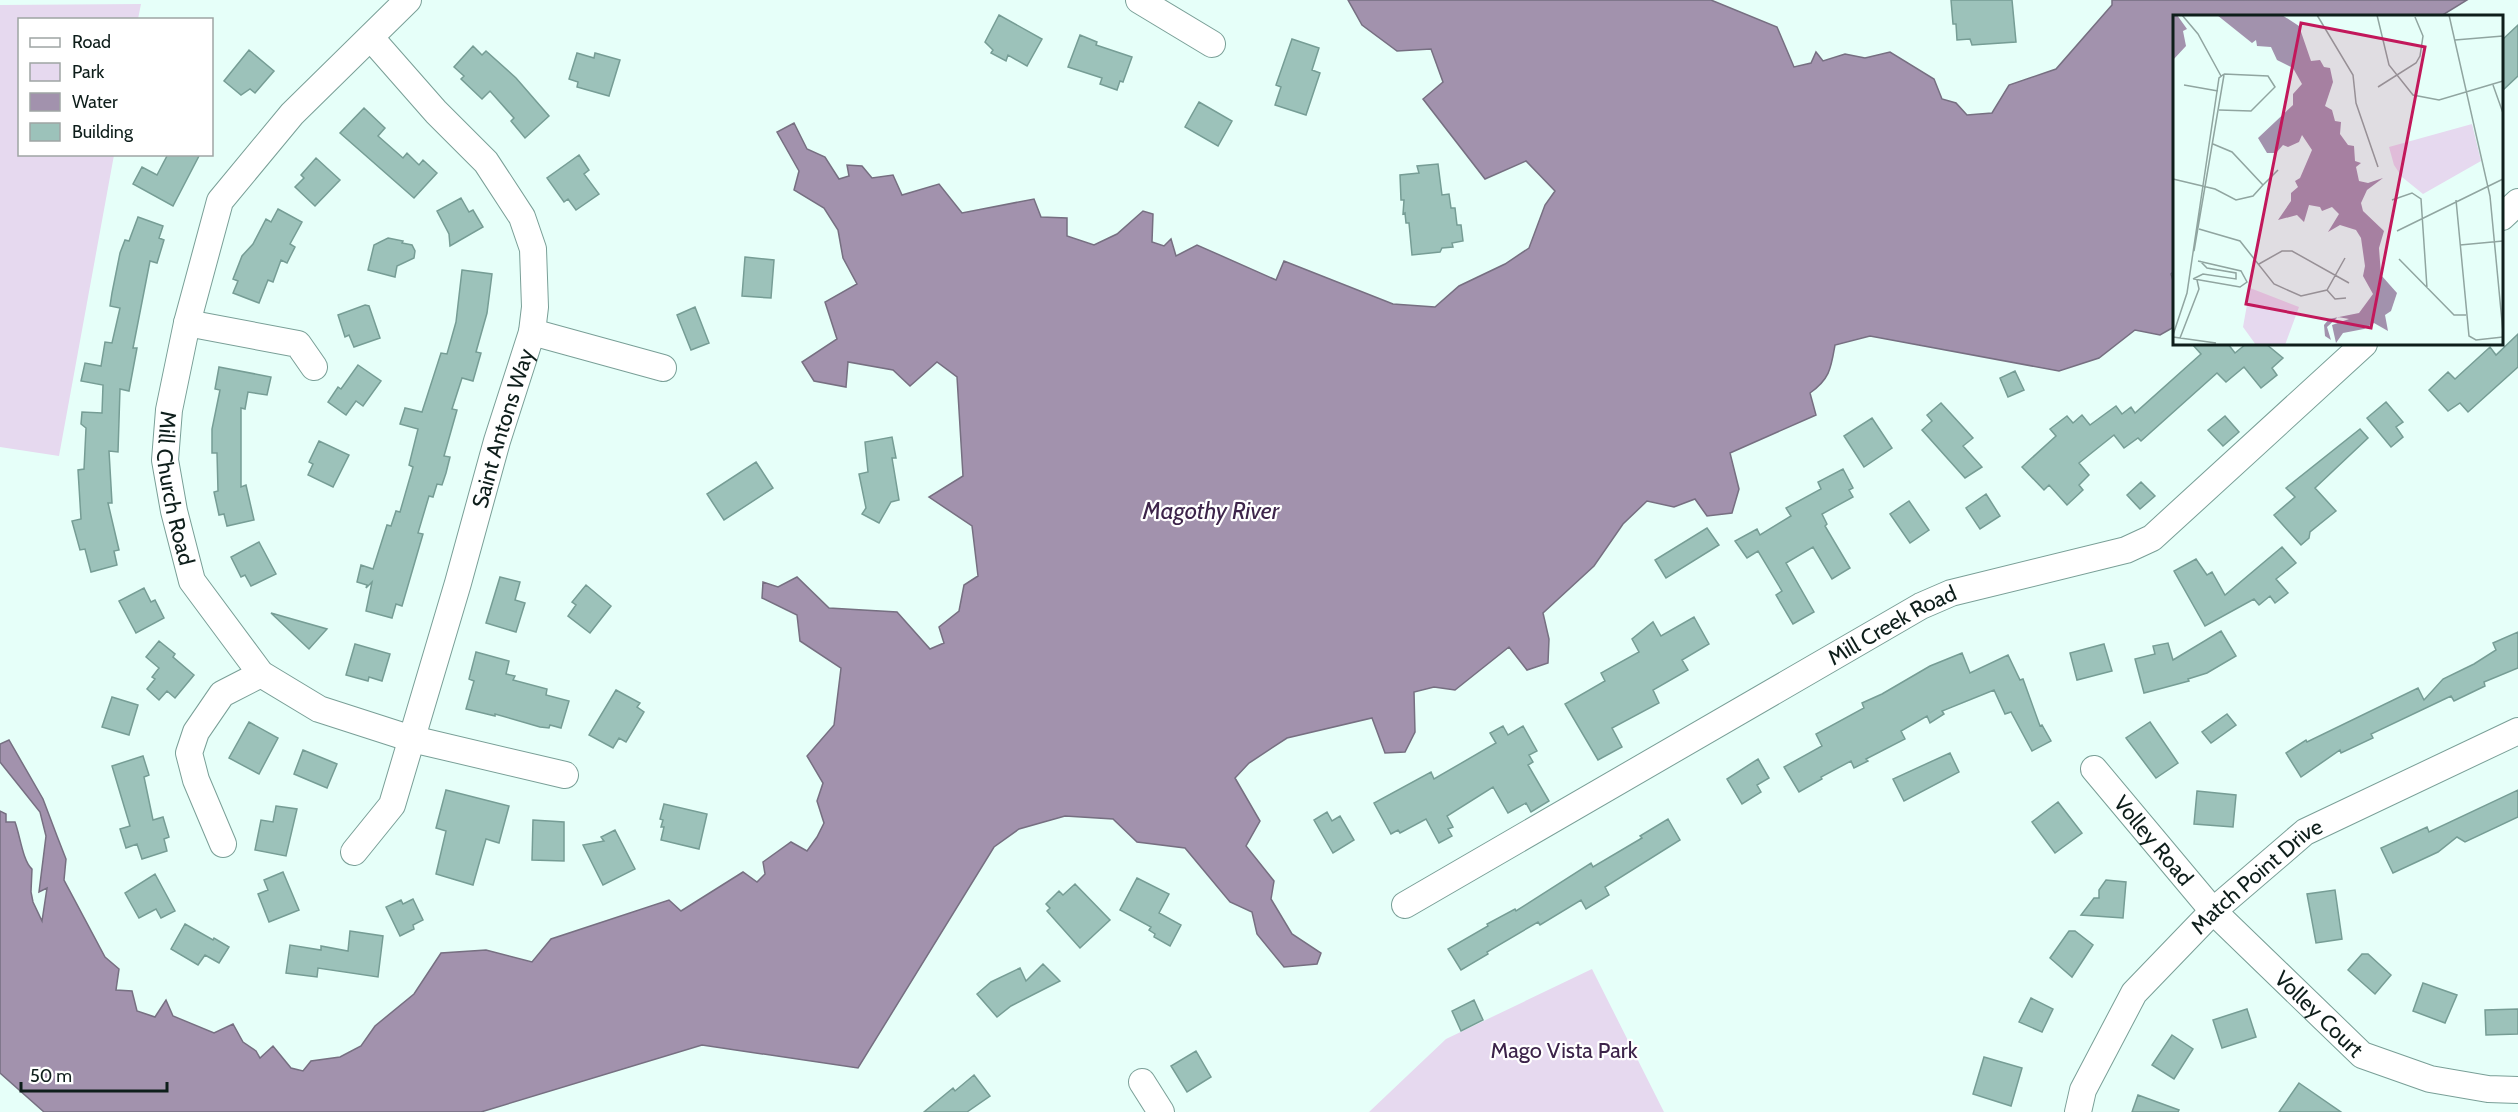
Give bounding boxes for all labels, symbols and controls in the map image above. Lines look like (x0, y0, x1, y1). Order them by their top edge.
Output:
inset map (2173, 15, 2503, 345)
legend (18, 18, 213, 156)
text: Road (72, 31, 111, 53)
text: Park (72, 61, 105, 83)
text: Water (72, 91, 118, 113)
text: Building (72, 121, 134, 143)
street label: Saint Antons Way (466, 345, 540, 511)
street label: Mill Church Road (151, 410, 200, 568)
water label: Magothy River (1142, 496, 1281, 525)
street label: Mill Creek Road (1823, 579, 1961, 671)
street label: Volley Road (2108, 790, 2199, 891)
street label: Match Point Drive (2185, 813, 2327, 940)
street label: Volley Court (2269, 965, 2369, 1063)
park label: Mago Vista Park (1490, 1037, 1638, 1064)
scale bar (21, 1055, 166, 1093)
text: 50 m (30, 1065, 72, 1087)

